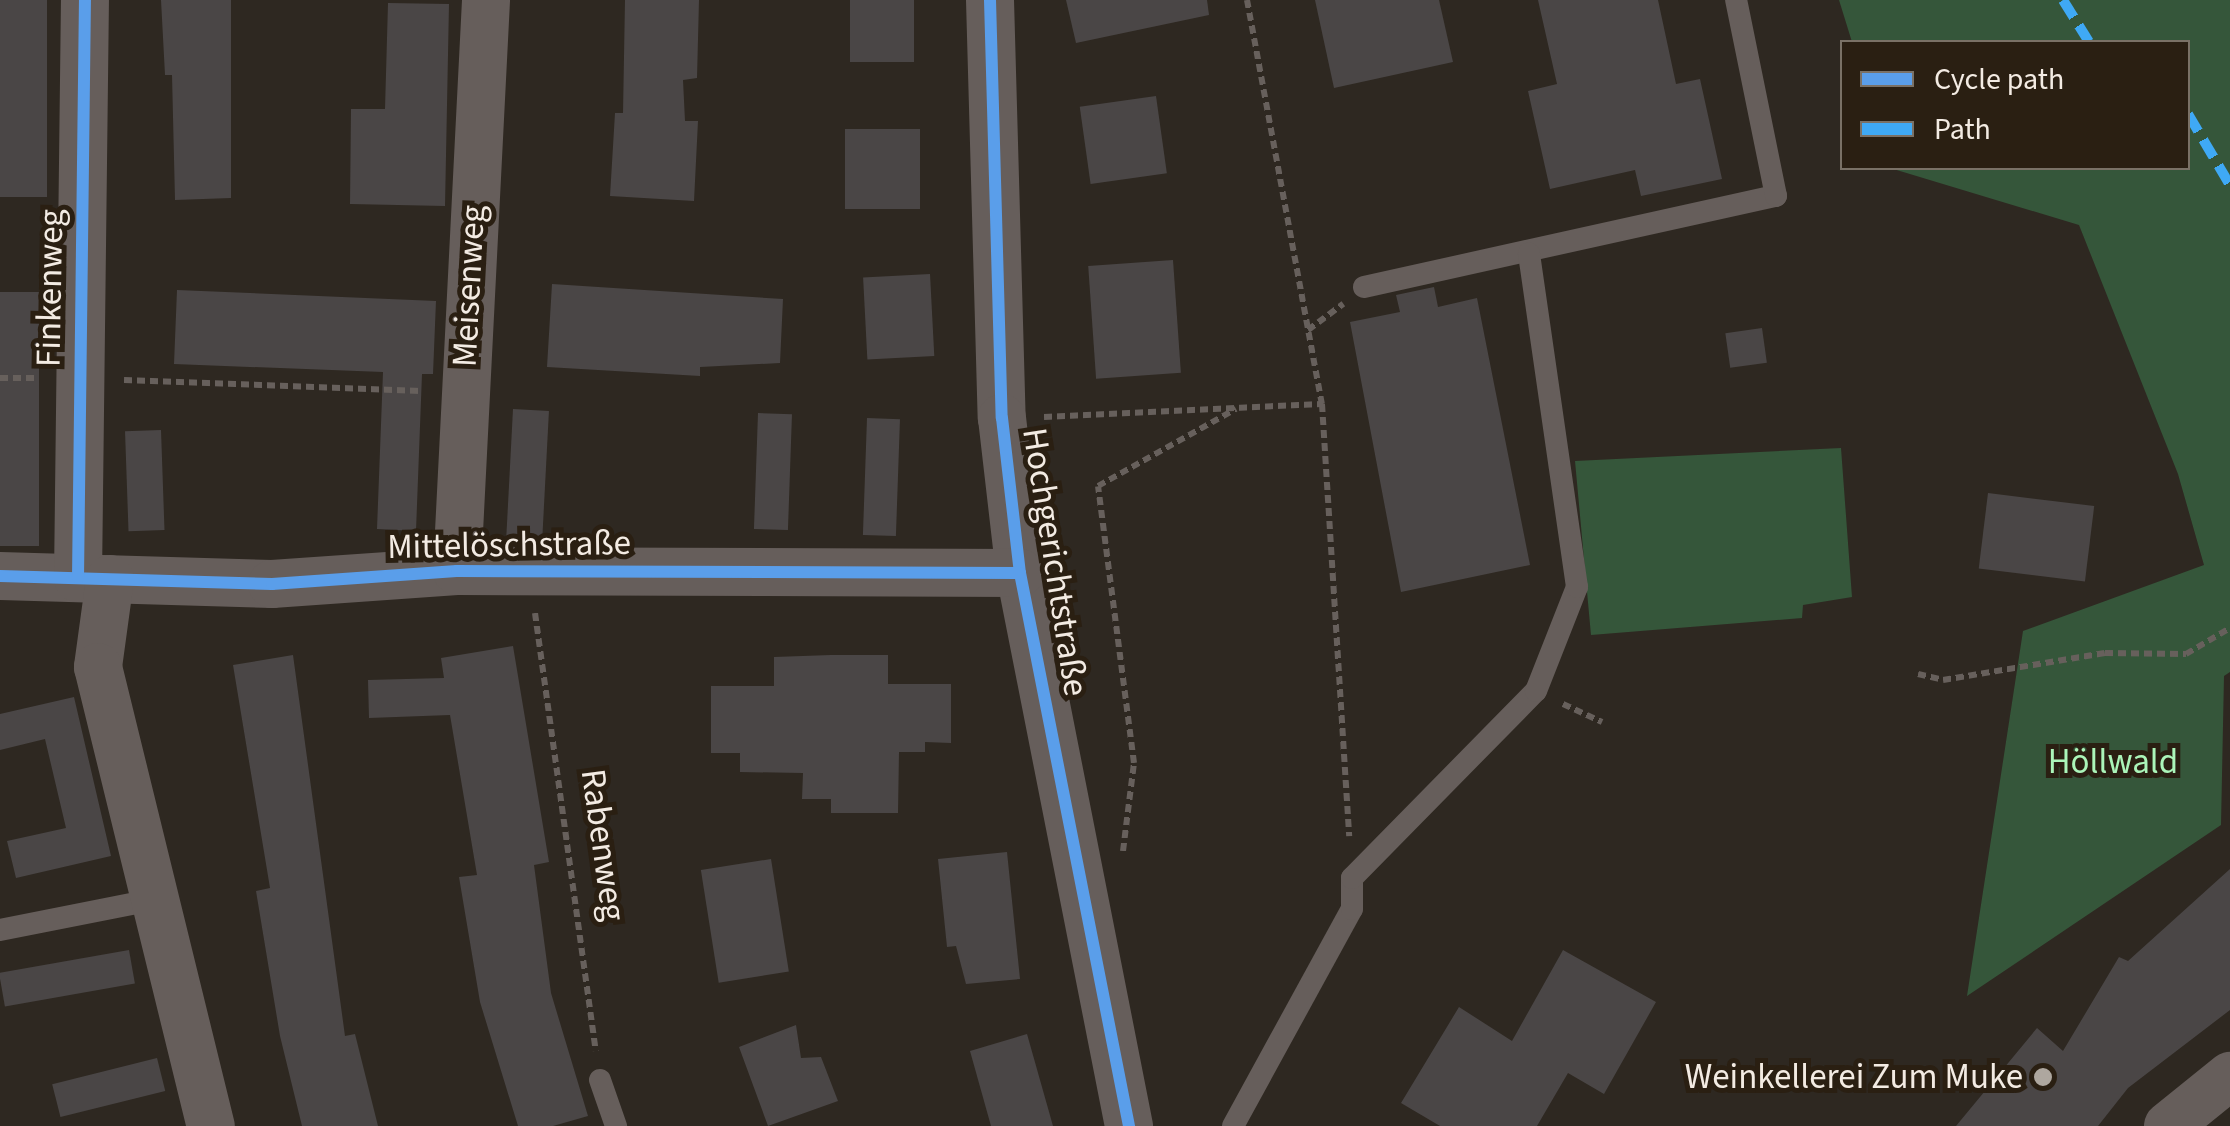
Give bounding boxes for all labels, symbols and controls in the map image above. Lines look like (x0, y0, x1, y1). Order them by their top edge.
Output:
legend (1840, 40, 2190, 170)
text: Cycle path (1934, 58, 2064, 101)
text: Path (1934, 108, 1991, 151)
street label: Meisenweg (444, 204, 494, 368)
street label: Finkenweg (28, 209, 72, 367)
street label: Hochgerichtstraße (1013, 425, 1097, 699)
street label: Mittelöschstraße (387, 522, 631, 568)
park label: Höllwald (2048, 741, 2178, 783)
street label: Rabenweg (572, 766, 634, 924)
place label: Weinkellerei Zum Muke (1685, 1056, 2023, 1098)
marker: Weinkellerei Zum Muke (2032, 1066, 2054, 1088)

